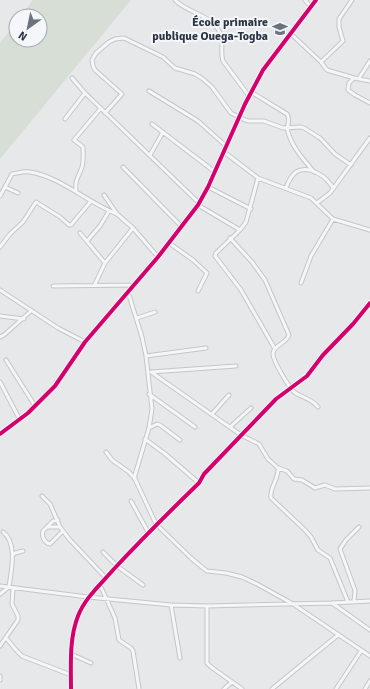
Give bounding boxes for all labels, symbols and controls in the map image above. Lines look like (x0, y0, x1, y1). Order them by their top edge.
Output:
north arrow (8, 8, 48, 48)
place label: École primaire publique Ouega-Togba (152, 15, 268, 44)
school or university icon: École primaire publique Ouega-Togba (271, 20, 289, 38)
text: N (16, 28, 30, 44)

